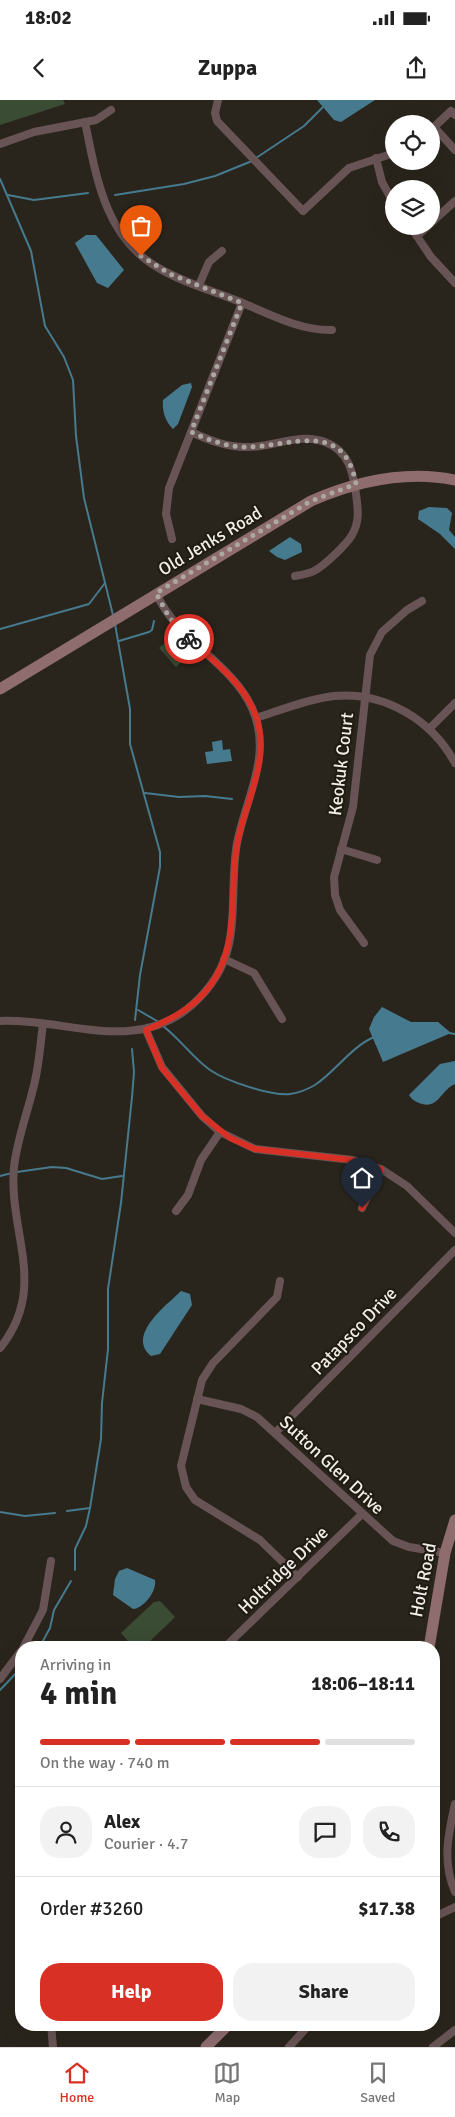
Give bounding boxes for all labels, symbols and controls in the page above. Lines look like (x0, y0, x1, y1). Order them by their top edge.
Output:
text: 18:02 (25, 6, 72, 30)
icon: back (25, 54, 53, 82)
text: Zuppa (198, 54, 257, 81)
icon: share (402, 54, 430, 82)
map controls (385, 115, 440, 235)
button: locate (385, 115, 440, 170)
button: layers (385, 180, 440, 235)
pin (120, 205, 162, 256)
icon: bag (127, 212, 155, 240)
street label: Old Jenks Road (154, 501, 266, 581)
courier (164, 614, 214, 664)
icon: bike (175, 625, 203, 653)
street label: Keokuk Court (324, 711, 358, 817)
pin (341, 1157, 383, 1208)
icon: home (348, 1164, 376, 1192)
street label: Patapsco Drive (307, 1283, 401, 1379)
street label: Sutton Glen Drive (275, 1411, 389, 1519)
street label: Holtridge Drive (233, 1521, 333, 1619)
street label: Holt Road (405, 1541, 441, 1619)
text: Arriving in (40, 1655, 111, 1675)
text: 18:06–18:11 (311, 1672, 415, 1696)
text: 4 min (40, 1674, 117, 1713)
text: On the way · 740 m (40, 1753, 170, 1773)
button: person (40, 1806, 92, 1858)
button: chat (299, 1806, 351, 1858)
button: phone (363, 1806, 415, 1858)
text: Alex (104, 1810, 140, 1834)
text: Courier · 4.7 (104, 1834, 188, 1854)
text: Order #3260 (40, 1897, 143, 1921)
text: $17.38 (358, 1897, 415, 1921)
button: Help (40, 1963, 223, 2021)
button: Share (233, 1963, 415, 2021)
tab: Home (59, 2059, 94, 2106)
tab: Map (213, 2059, 241, 2106)
tab: Saved (360, 2059, 396, 2106)

